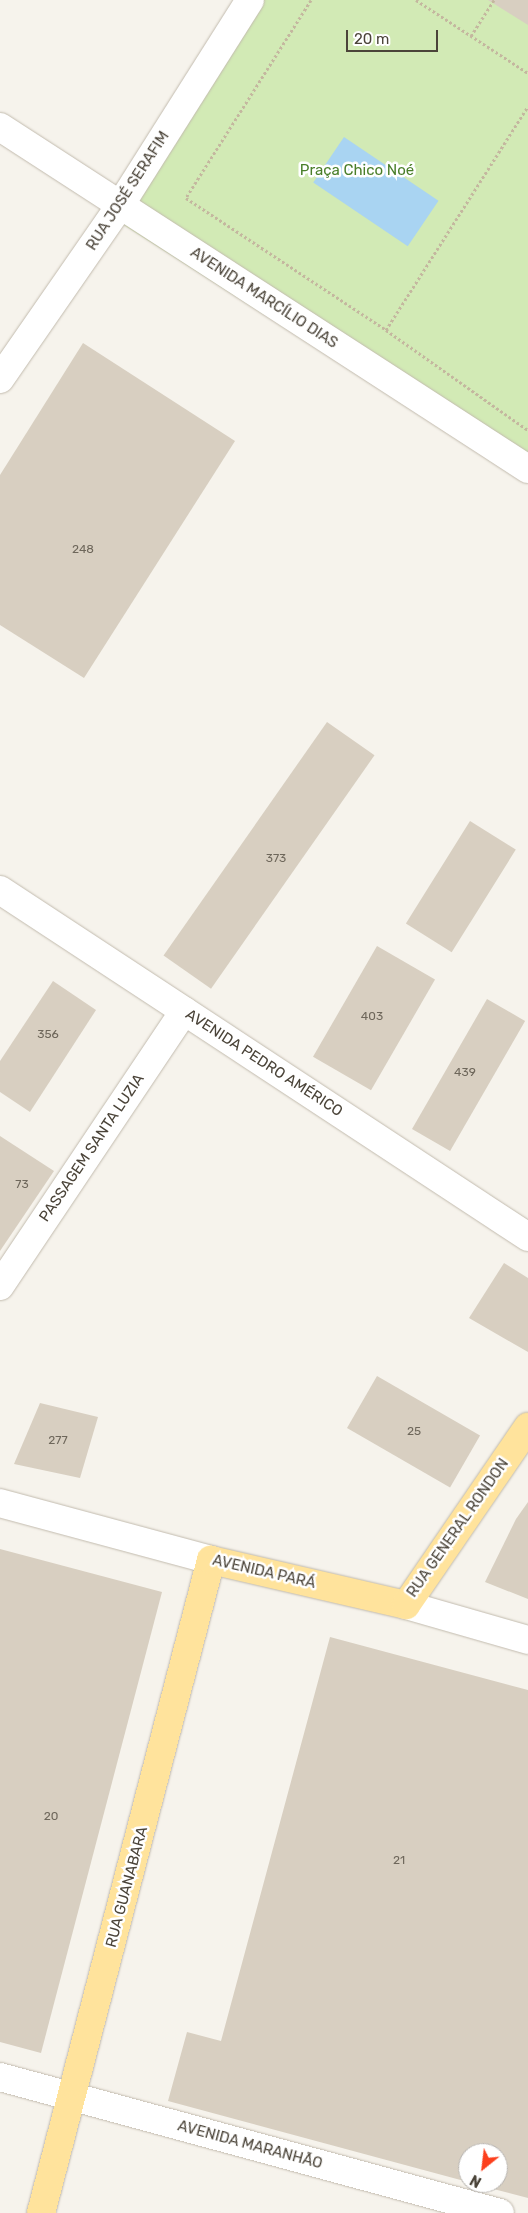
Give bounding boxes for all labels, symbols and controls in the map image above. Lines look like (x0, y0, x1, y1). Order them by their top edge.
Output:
scale bar (348, 20, 440, 52)
text: 20 m (354, 30, 389, 48)
street label: RUA JOSÉ SERAFIM (83, 128, 173, 254)
park label: Praça Chico Noé (300, 162, 414, 180)
street label: AVENIDA MARCÍLIO DIAS (187, 243, 341, 353)
house number: 248 (72, 543, 94, 557)
house number: 373 (266, 852, 286, 866)
street label: AVENIDA PEDRO AMÉRICO (182, 1005, 346, 1121)
house number: 403 (361, 1010, 383, 1024)
house number: 356 (37, 1028, 59, 1042)
house number: 439 (454, 1066, 476, 1080)
street label: PASSAGEM SANTA LUZIA (36, 1070, 148, 1226)
house number: 73 (15, 1178, 29, 1192)
house number: 25 (407, 1425, 421, 1439)
house number: 277 (48, 1434, 68, 1448)
street label: RUA GENERAL RONDON (403, 1455, 513, 1601)
street label: AVENIDA PARÁ (211, 1551, 317, 1593)
house number: 20 (44, 1810, 58, 1824)
street label: RUA GUANABARA (102, 1824, 152, 1950)
house number: 21 (393, 1854, 405, 1868)
street label: AVENIDA MARANHÃO (175, 2117, 325, 2173)
north arrow (458, 2143, 508, 2193)
text: N (467, 2171, 485, 2191)

